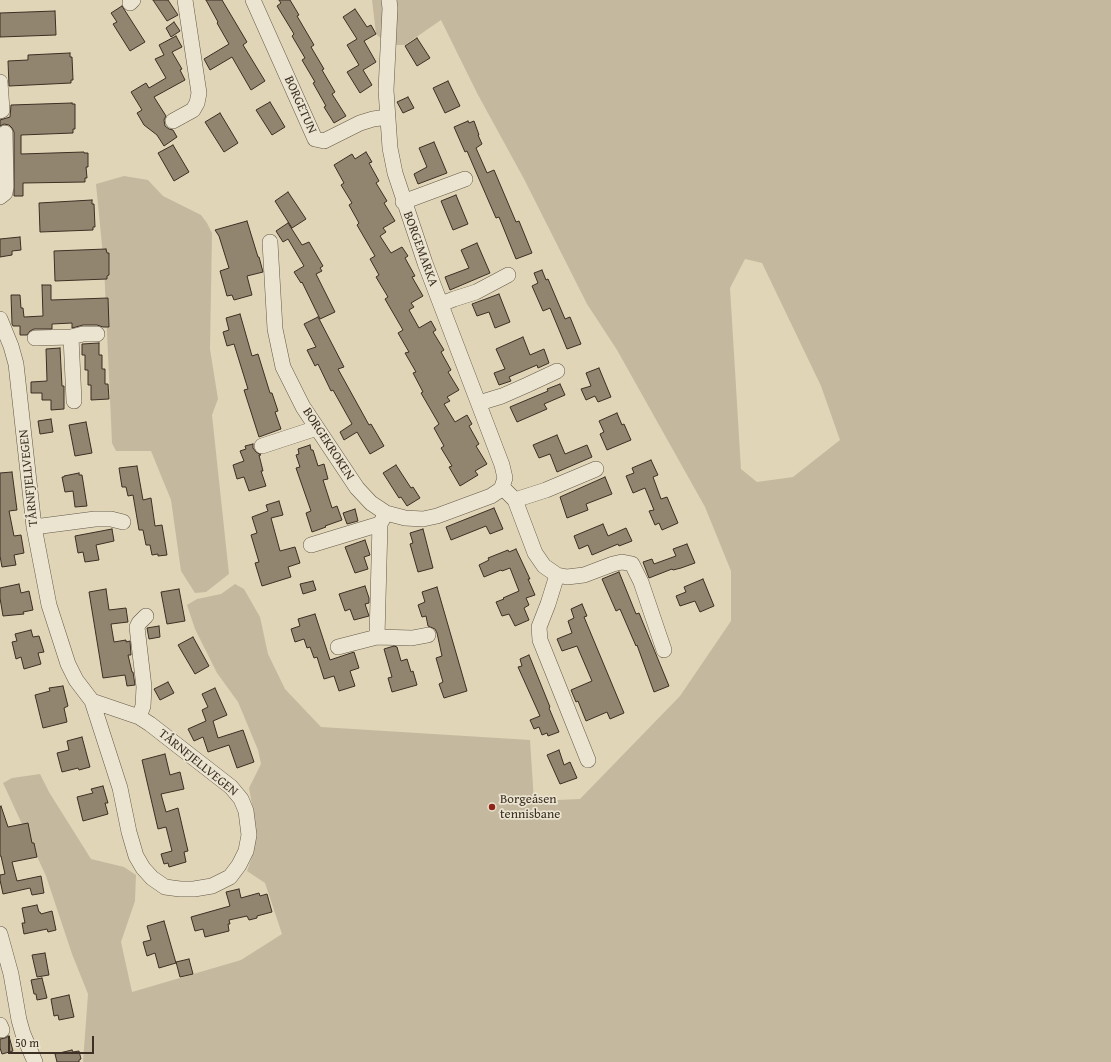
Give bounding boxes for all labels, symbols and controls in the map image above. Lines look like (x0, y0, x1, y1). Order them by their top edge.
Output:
street label: BORGETUN (280, 74, 320, 136)
street label: BORGEMARKA (399, 209, 441, 289)
street label: BORGEKROKEN (299, 405, 357, 483)
street label: TÅRNFJELLVEGEN (16, 429, 42, 527)
street label: TÅRNFJELLVEGEN (155, 726, 241, 800)
place label: Borgeåsen tennisbane (500, 792, 560, 823)
marker: Borgeåsen tennisbane (487, 802, 497, 812)
scale bar (10, 1028, 96, 1054)
text: 50 m (15, 1034, 39, 1051)

